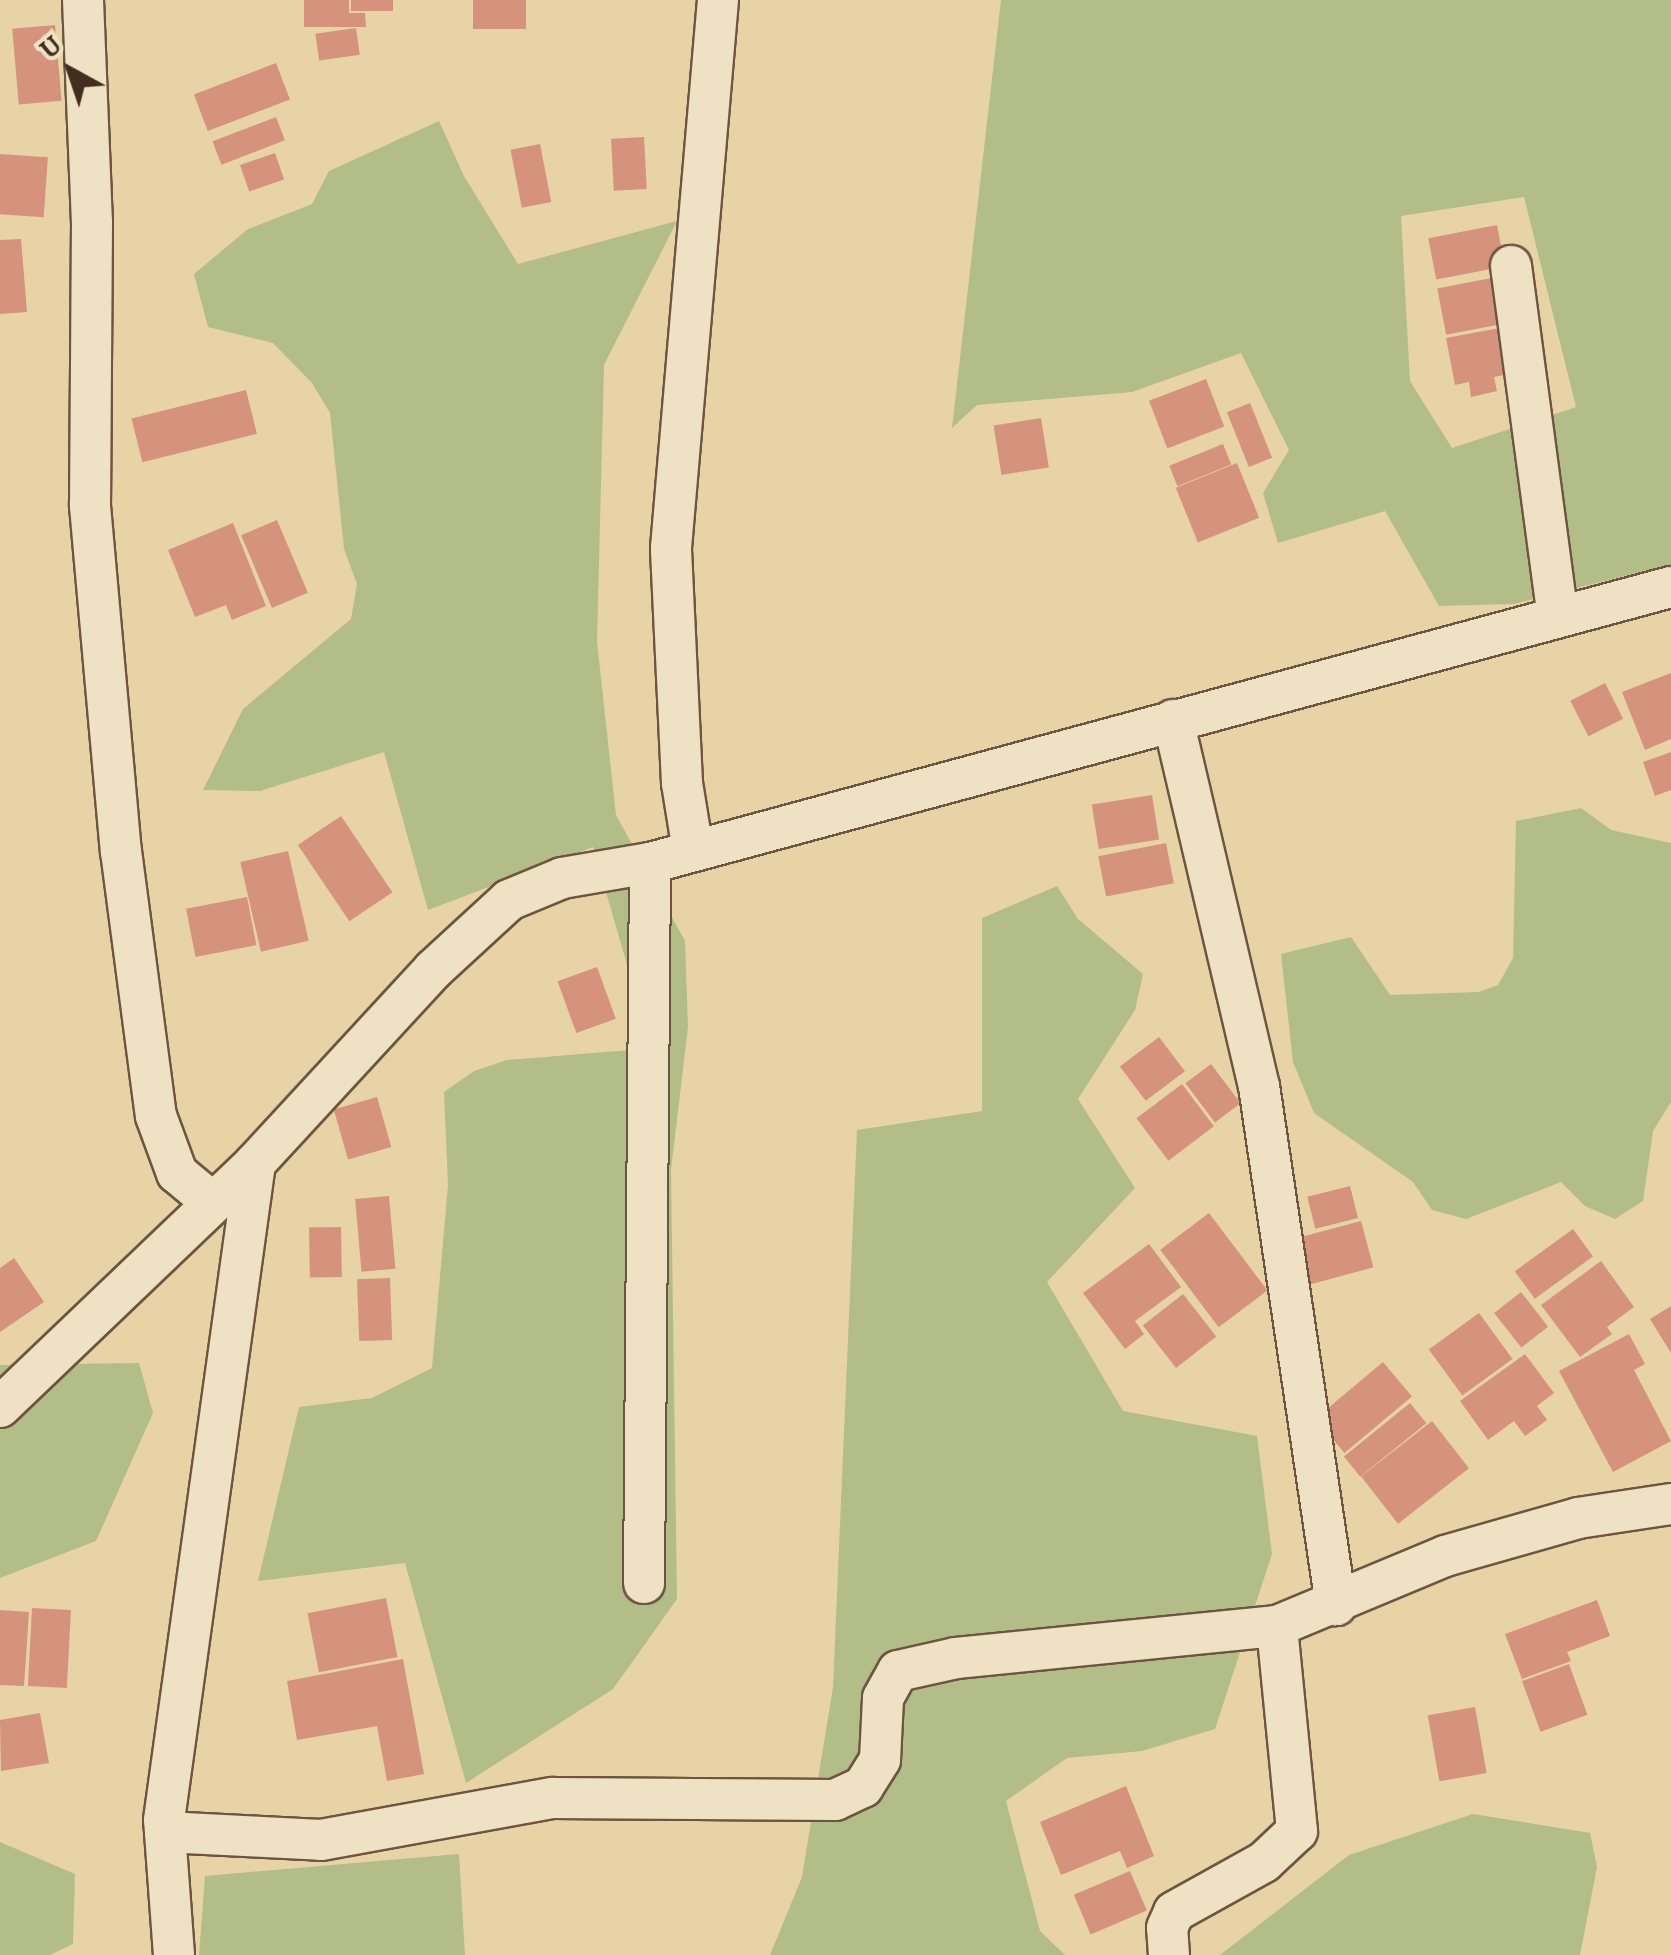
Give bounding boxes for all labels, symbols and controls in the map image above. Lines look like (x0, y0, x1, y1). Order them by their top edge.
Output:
north arrow (20, 20, 120, 120)
text: U (31, 27, 70, 67)

